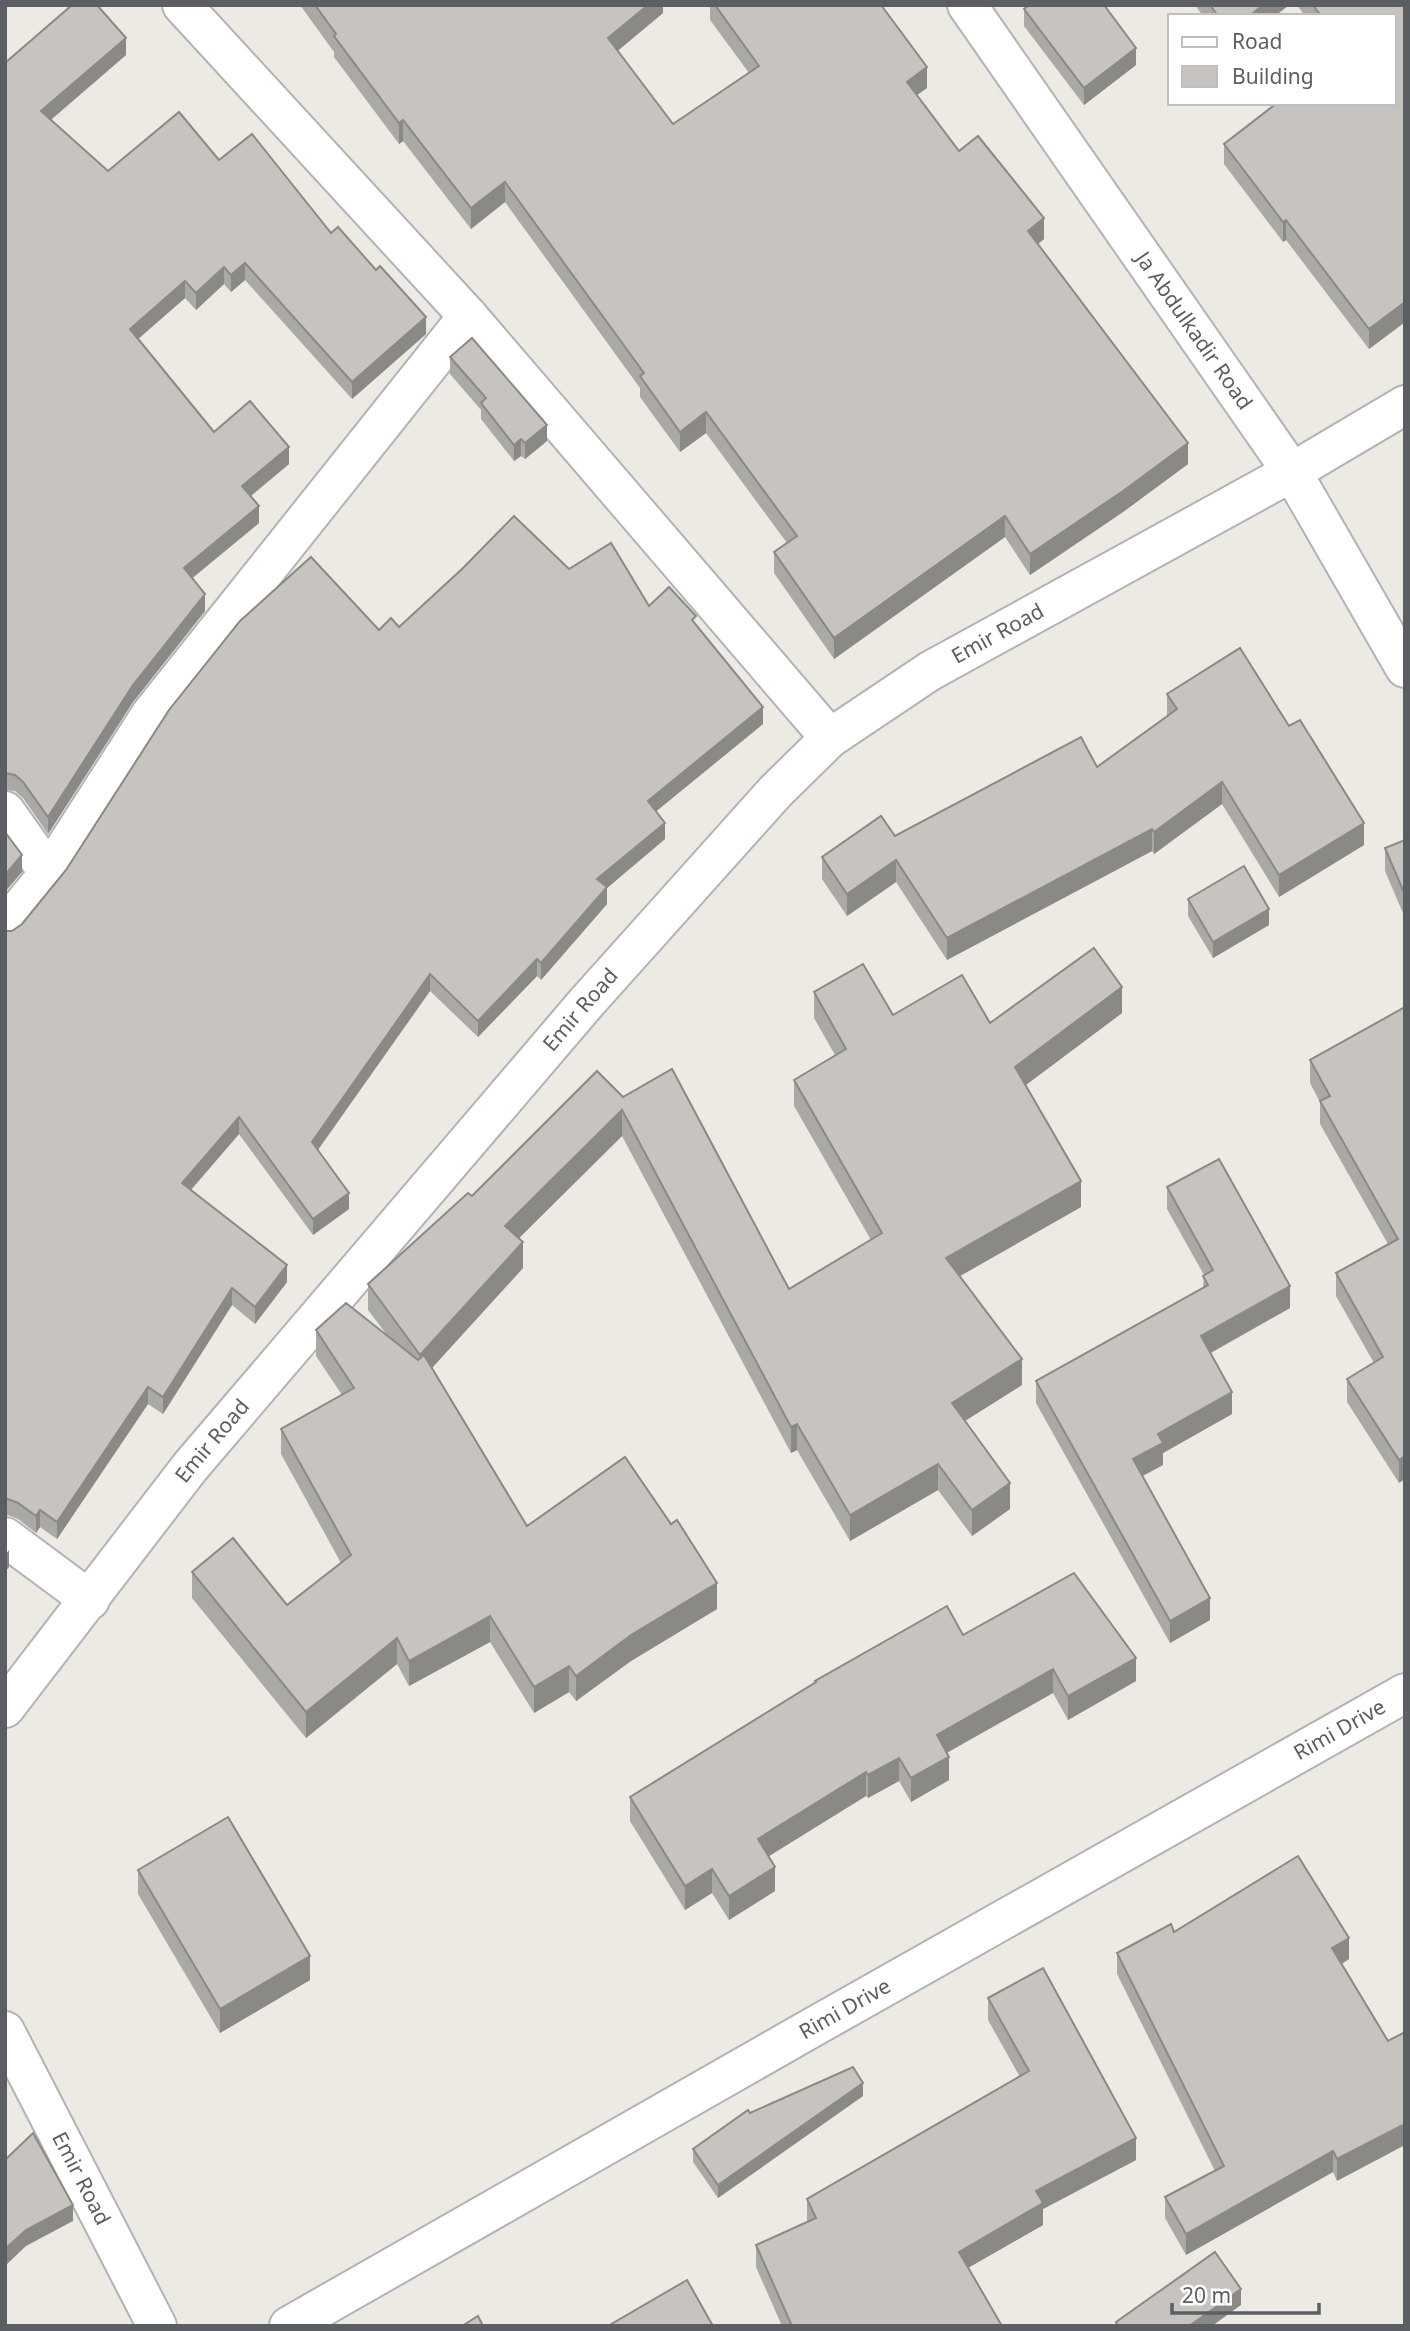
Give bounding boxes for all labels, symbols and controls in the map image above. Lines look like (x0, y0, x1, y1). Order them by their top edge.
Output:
legend (1168, 14, 1396, 105)
text: Road (1232, 27, 1282, 55)
text: Building (1232, 62, 1314, 90)
street label: Ja Abdulkadir Road (1129, 244, 1259, 415)
street label: Emir Road (946, 596, 1049, 670)
street label: Emir Road (536, 962, 624, 1057)
street label: Emir Road (168, 1393, 255, 1488)
street label: Rimi Drive (1288, 1692, 1390, 1766)
street label: Rimi Drive (794, 1971, 895, 2045)
street label: Emir Road (46, 2127, 118, 2230)
scale bar (1172, 2272, 1319, 2316)
text: 20 m (1182, 2281, 1231, 2309)

